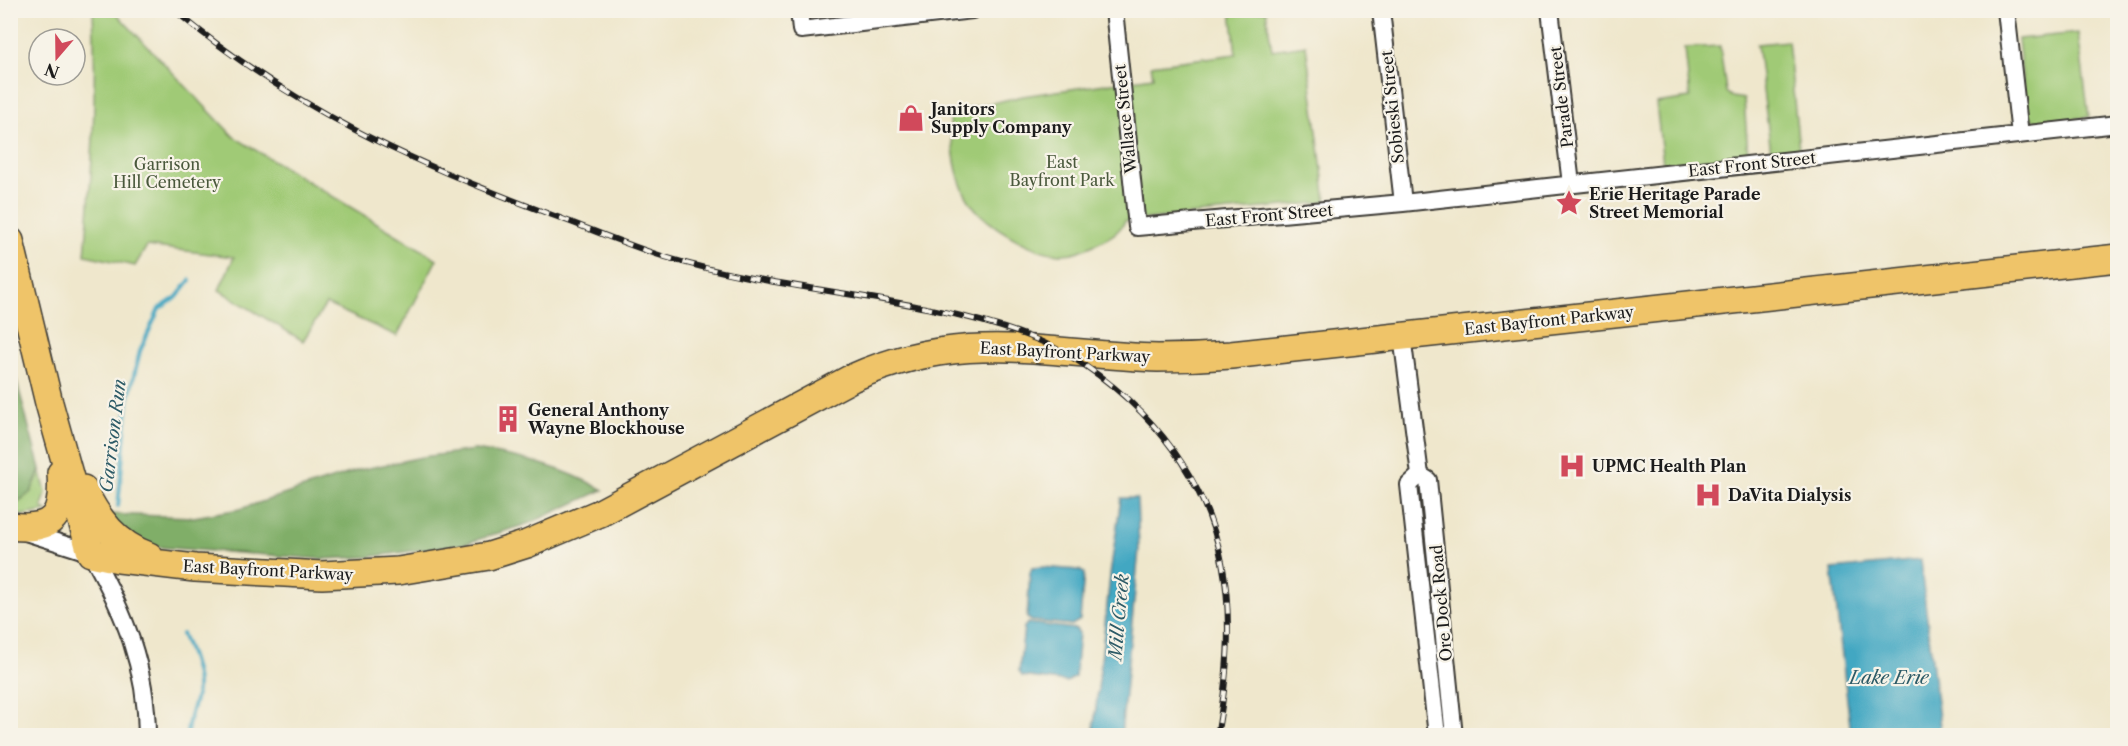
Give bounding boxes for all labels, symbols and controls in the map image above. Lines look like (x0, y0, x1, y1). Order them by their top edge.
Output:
north arrow (27, 27, 87, 87)
street label: Parade Street (1545, 45, 1577, 149)
street label: Sobieski Street (1376, 49, 1408, 165)
text: N (42, 59, 62, 83)
street label: Wallace Street (1109, 63, 1141, 175)
place label: Janitors Supply Company (928, 99, 1073, 137)
shop icon: Janitors Supply Company (896, 103, 926, 133)
street label: East Front Street (1687, 147, 1817, 181)
park label: East Bayfront Park (1010, 152, 1115, 190)
park label: Garrison Hill Cemetery (113, 154, 222, 192)
place label: Erie Heritage Parade Street Memorial (1589, 184, 1761, 222)
place icon: Erie Heritage Parade Street Memorial (1554, 188, 1584, 218)
street label: East Front Street (1204, 199, 1334, 231)
street label: East Bayfront Parkway (1463, 301, 1636, 339)
street label: East Bayfront Parkway (979, 338, 1152, 367)
water label: Garrison Run (95, 378, 131, 494)
place label: General Anthony Wayne Blockhouse (527, 400, 685, 438)
building icon: General Anthony Wayne Blockhouse (493, 404, 523, 434)
hospital icon: UPMC Health Plan (1557, 451, 1587, 481)
place label: UPMC Health Plan (1592, 456, 1747, 476)
hospital icon: DaVita Dialysis (1693, 480, 1723, 510)
place label: DaVita Dialysis (1728, 485, 1851, 505)
street label: Ore Dock Road (1426, 544, 1456, 662)
street label: East Bayfront Parkway (182, 556, 355, 585)
water label: Mill Creek (1104, 573, 1134, 663)
water label: Lake Erie (1847, 667, 1930, 689)

